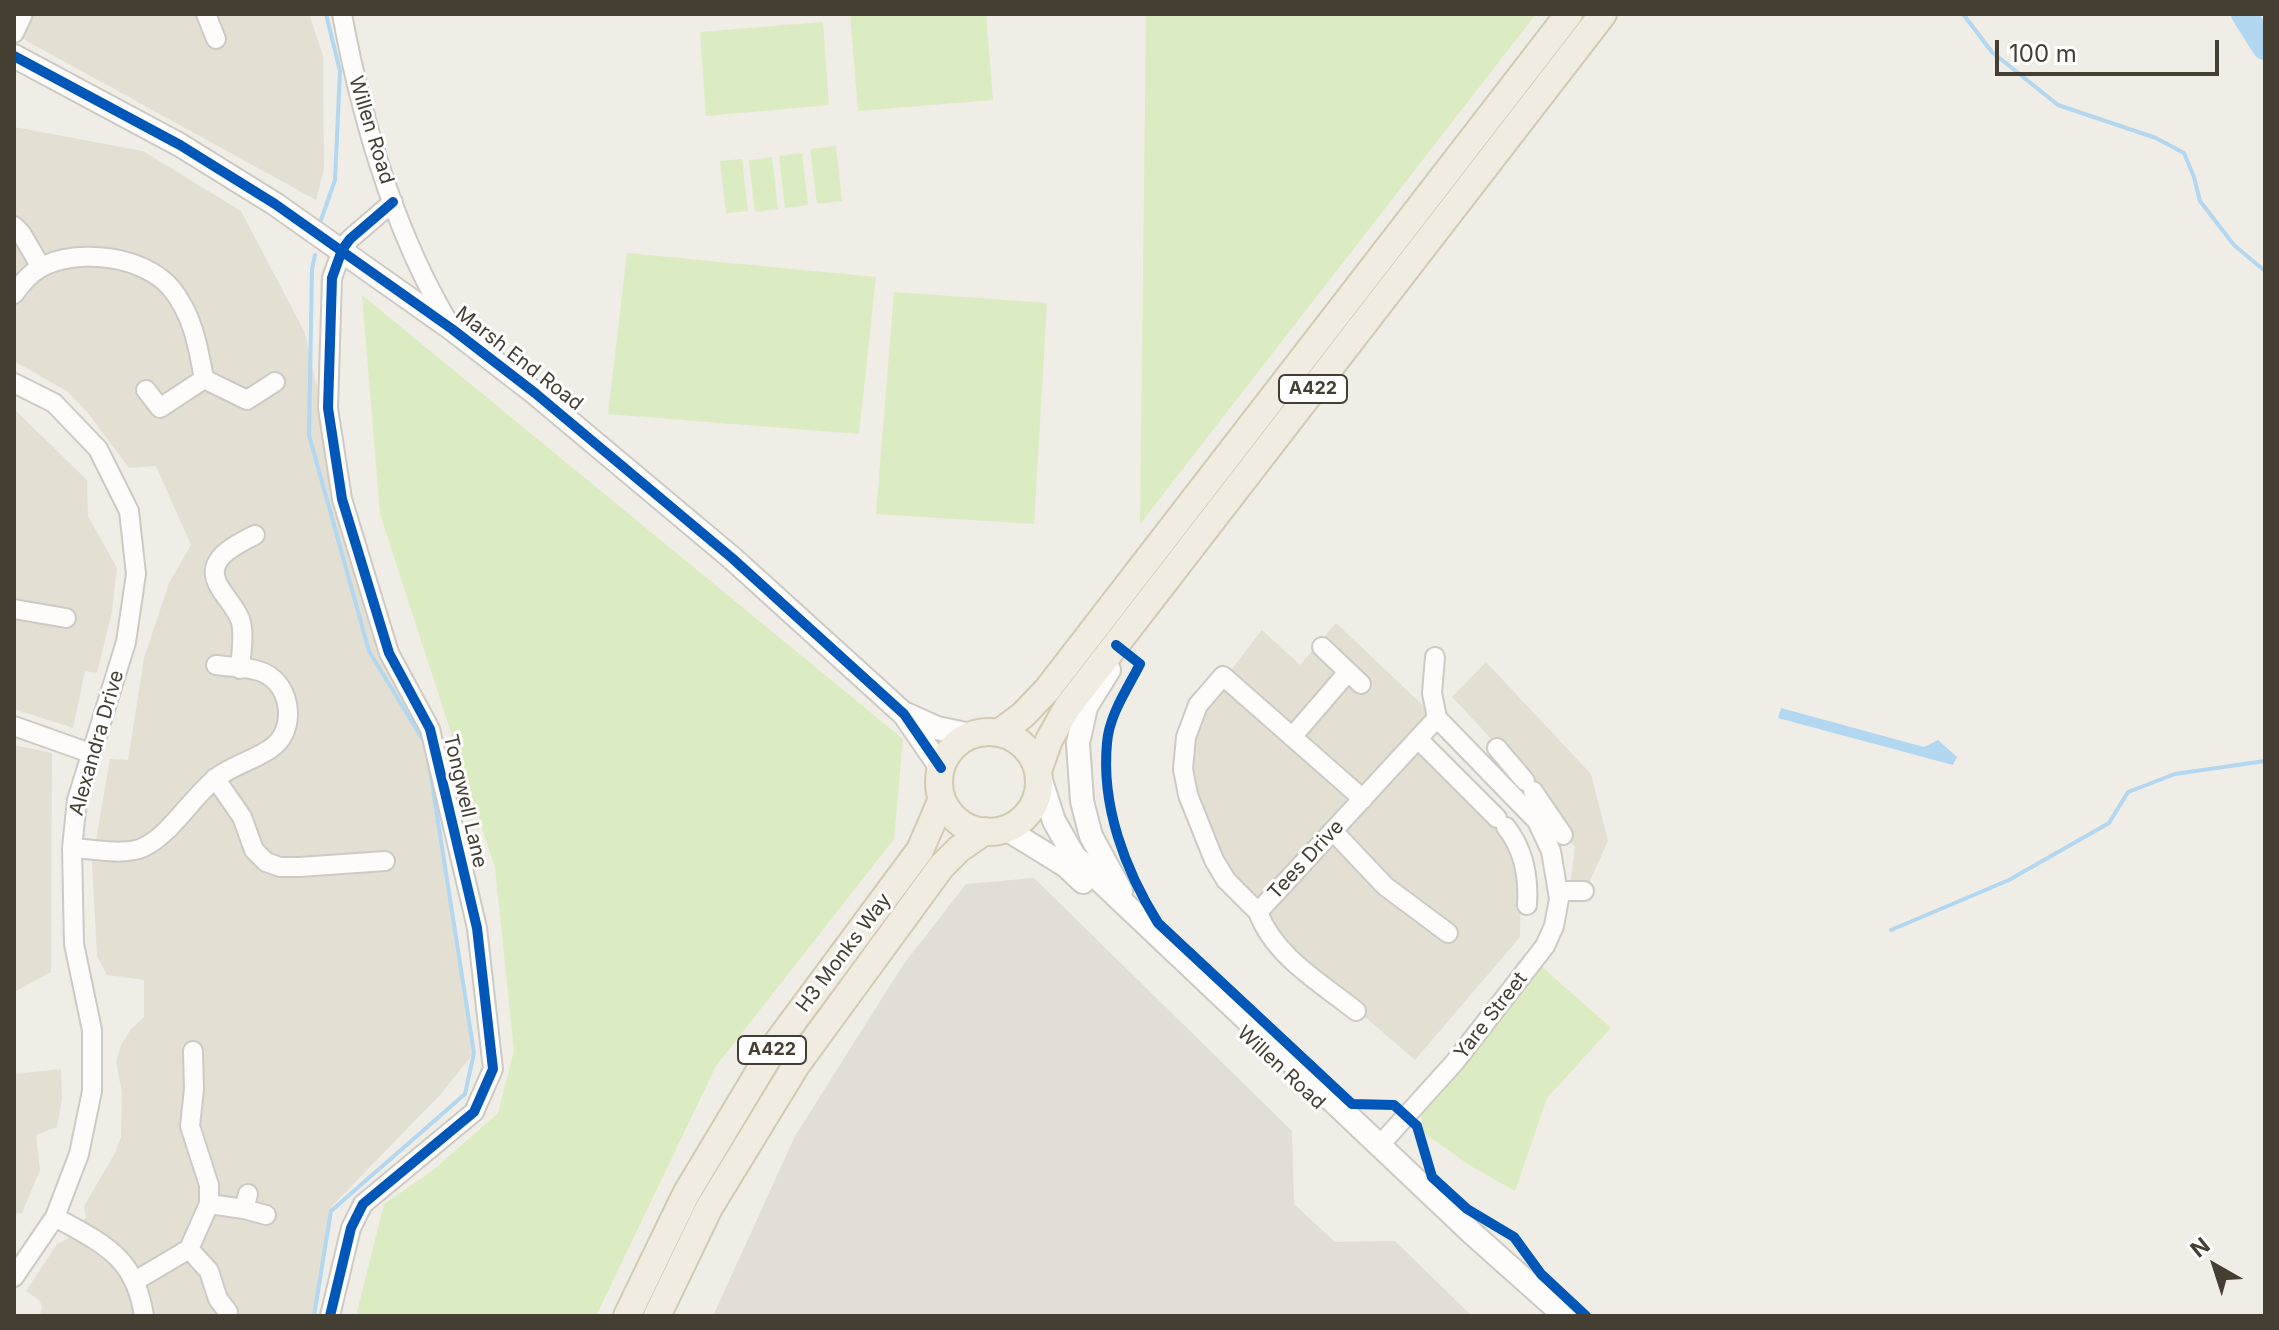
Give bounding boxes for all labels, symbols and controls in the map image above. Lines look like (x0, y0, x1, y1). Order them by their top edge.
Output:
scale bar (1999, 24, 2223, 74)
text: 100 m (2009, 39, 2077, 68)
street label: Willen Road (343, 73, 399, 187)
street label: Marsh End Road (451, 302, 587, 416)
road number: A422 (1279, 375, 1347, 403)
street label: Alexandra Drive (65, 668, 129, 818)
street label: Tongwell Lane (438, 732, 492, 870)
street label: Tees Drive (1263, 815, 1349, 905)
street label: H3 Monks Way (791, 889, 897, 1017)
street label: Yare Street (1449, 968, 1533, 1064)
street label: Willen Road (1232, 1021, 1330, 1115)
road number: A422 (738, 1036, 806, 1064)
north arrow (2175, 1226, 2255, 1306)
text: N (2185, 1232, 2215, 1263)

